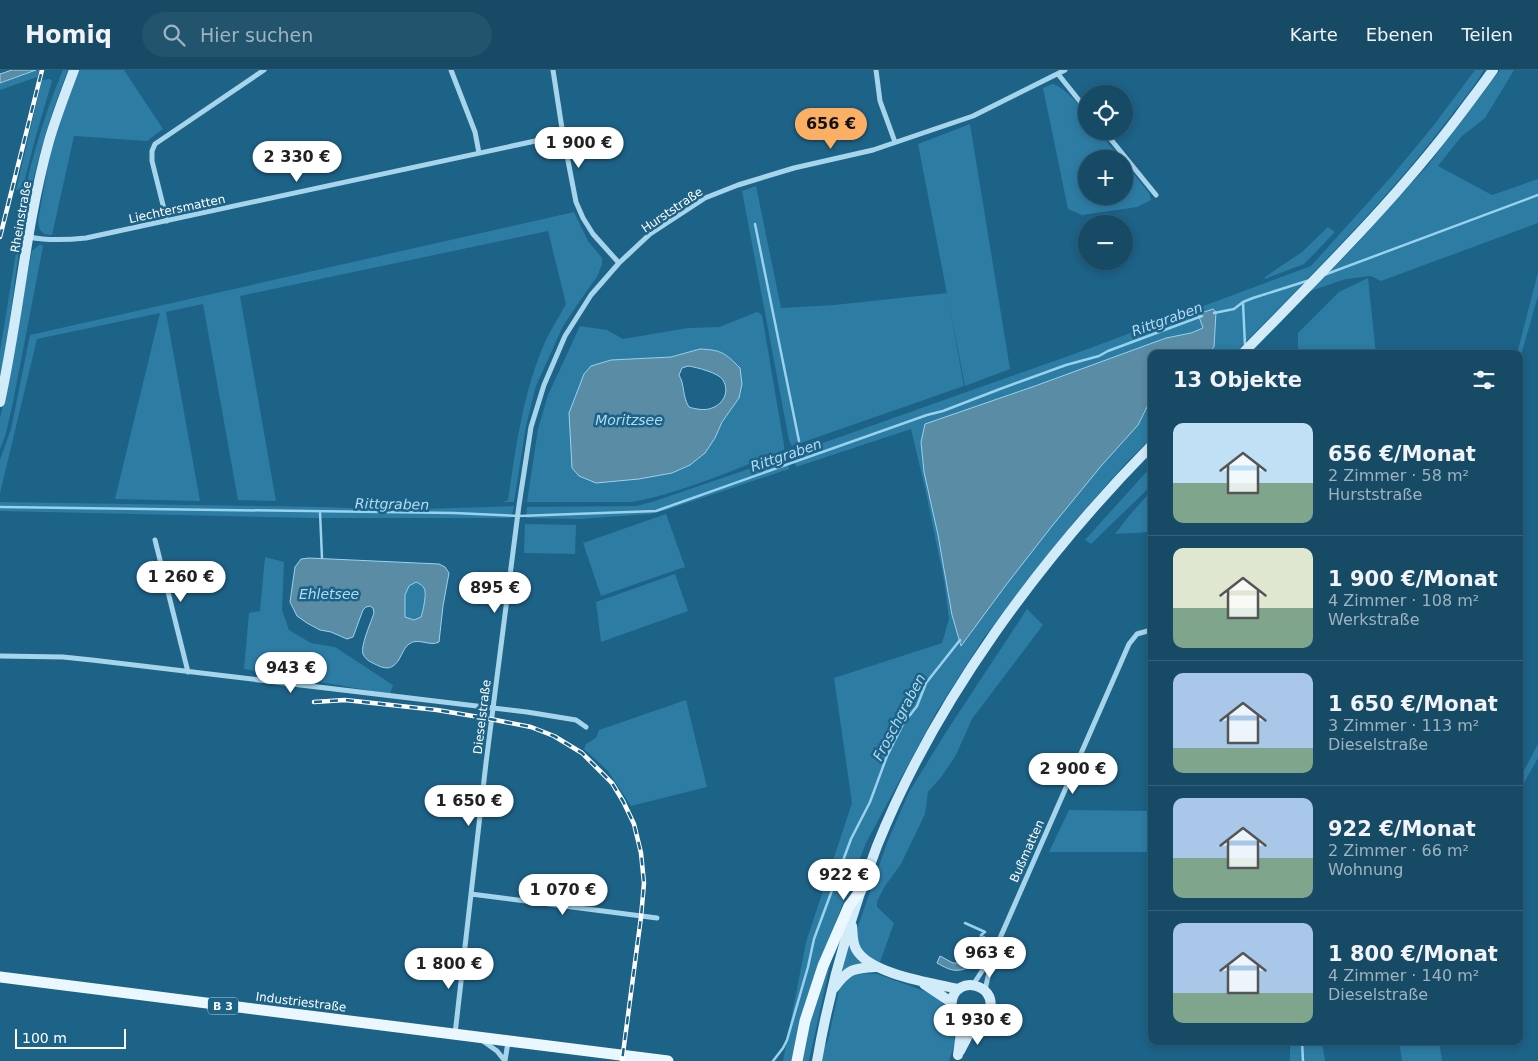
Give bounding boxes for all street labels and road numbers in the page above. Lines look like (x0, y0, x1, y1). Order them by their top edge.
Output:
street label: Rheinstraße (8, 180, 34, 254)
street label: Hurststraße (639, 184, 705, 236)
street label: Liechtersmatten (127, 192, 227, 226)
street label: Dieselstraße (470, 679, 494, 755)
street label: Bußmatten (1007, 818, 1047, 884)
street label: Industriestraße (255, 989, 347, 1015)
road number: B 3 (208, 998, 238, 1014)

